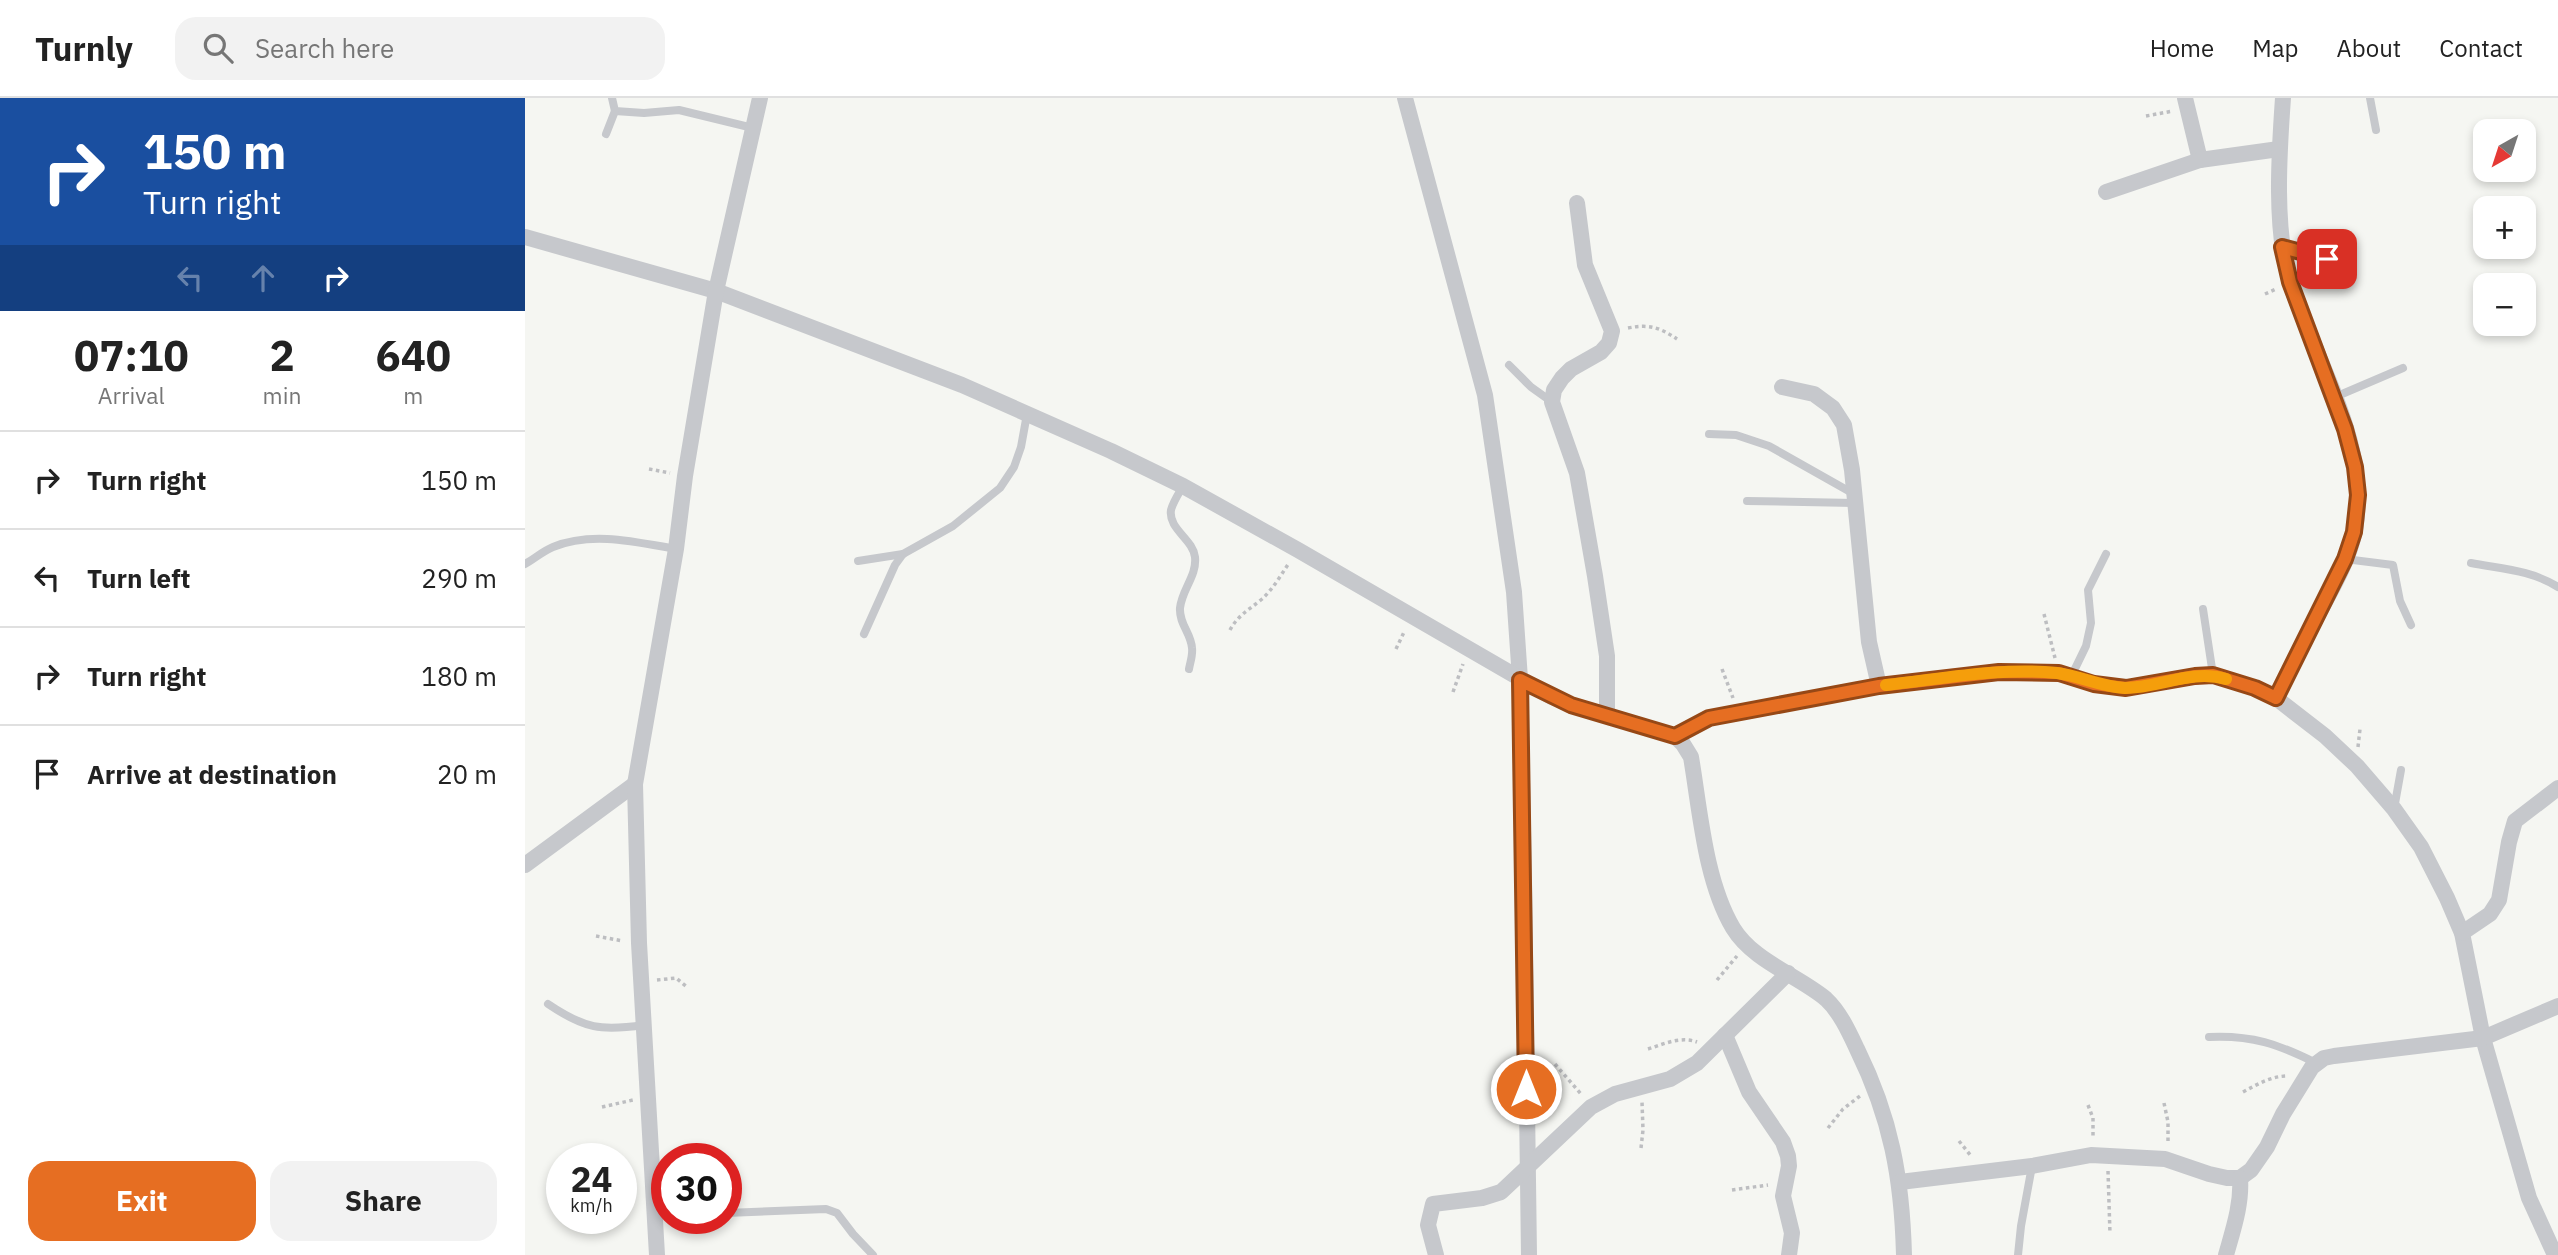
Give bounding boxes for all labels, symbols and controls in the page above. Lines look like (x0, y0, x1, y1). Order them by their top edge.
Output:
search box (175, 17, 665, 80)
text: Turnly (35, 27, 133, 70)
icon: search (199, 29, 237, 67)
text: Search here (255, 31, 394, 65)
text: Home (2150, 32, 2214, 64)
text: Map (2252, 32, 2298, 64)
text: About (2336, 32, 2401, 64)
text: Contact (2439, 32, 2523, 64)
text: 150 m (143, 119, 287, 182)
north arrow (2473, 119, 2536, 182)
map controls (2473, 119, 2536, 336)
icon: right (28, 126, 119, 217)
text: Turn right (143, 181, 281, 223)
button: + (2473, 196, 2536, 259)
pin (2297, 229, 2357, 289)
icon: arrive (2308, 240, 2346, 278)
icon: left (171, 259, 209, 297)
icon: ahead (244, 259, 282, 297)
icon: right (317, 259, 355, 297)
button: − (2473, 273, 2536, 336)
text: 07:10 (74, 328, 189, 383)
text: 2 (269, 328, 295, 383)
text: 640 (375, 328, 451, 383)
text: Arrival (98, 380, 165, 410)
text: min (263, 380, 301, 410)
text: m (403, 380, 423, 410)
icon: right (28, 461, 66, 499)
text: Turn right (87, 463, 206, 497)
text: 150 m (421, 463, 497, 497)
icon: left (28, 559, 66, 597)
text: Turn left (87, 561, 190, 595)
text: 290 m (421, 561, 497, 595)
icon: right (28, 657, 66, 695)
text: Turn right (87, 659, 206, 693)
text: 180 m (421, 659, 497, 693)
icon: arrive (28, 755, 66, 793)
text: Arrive at destination (87, 757, 337, 791)
text: 20 m (437, 757, 497, 791)
position arrow (1489, 1052, 1563, 1126)
speed limit sign: 30 (651, 1143, 742, 1234)
text: 24 (570, 1156, 613, 1202)
button: Exit (28, 1161, 256, 1241)
button: Share (270, 1161, 497, 1241)
text: km/h (570, 1194, 613, 1217)

